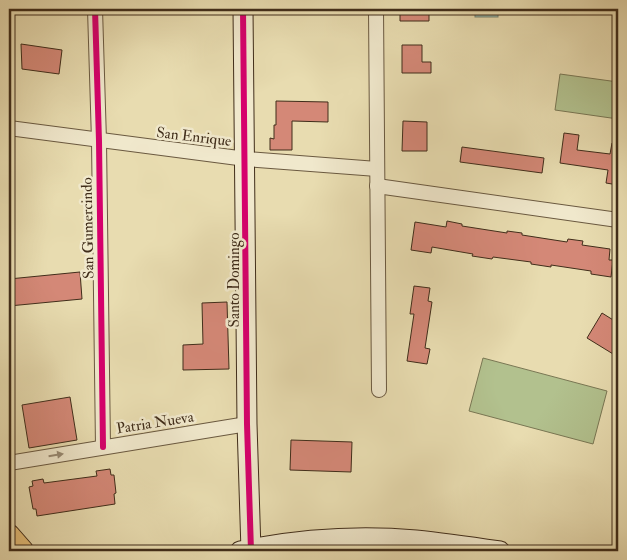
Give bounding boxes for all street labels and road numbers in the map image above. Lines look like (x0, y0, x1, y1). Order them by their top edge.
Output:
street label: San Enrique (155, 123, 233, 151)
street label: San Gumercindo (78, 177, 98, 279)
street label: Santo Domingo (225, 233, 244, 327)
street label: Patria Nueva (115, 407, 196, 438)

